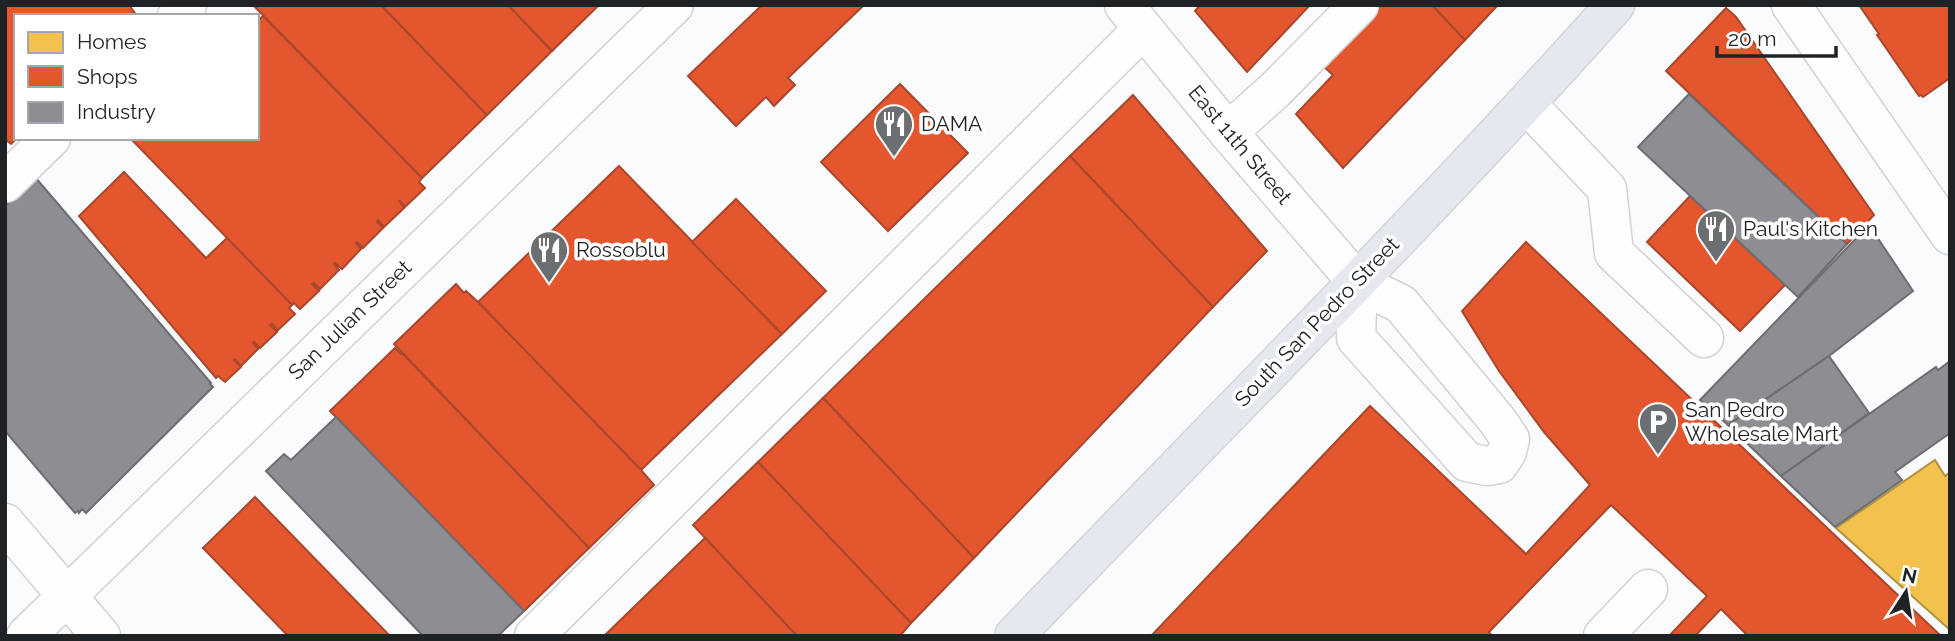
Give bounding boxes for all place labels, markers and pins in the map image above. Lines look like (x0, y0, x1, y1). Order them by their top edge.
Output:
restaurant icon: DAMA (873, 103, 915, 158)
place label: DAMA (921, 111, 982, 136)
restaurant icon: Paul's Kitchen (1695, 208, 1737, 263)
place label: Paul's Kitchen (1743, 216, 1878, 241)
restaurant icon: Rossoblu (528, 229, 570, 284)
place label: Rossoblu (576, 237, 666, 262)
place label: San Pedro Wholesale Mart (1685, 397, 1839, 446)
parking icon: San Pedro Wholesale Mart (1637, 401, 1679, 456)

